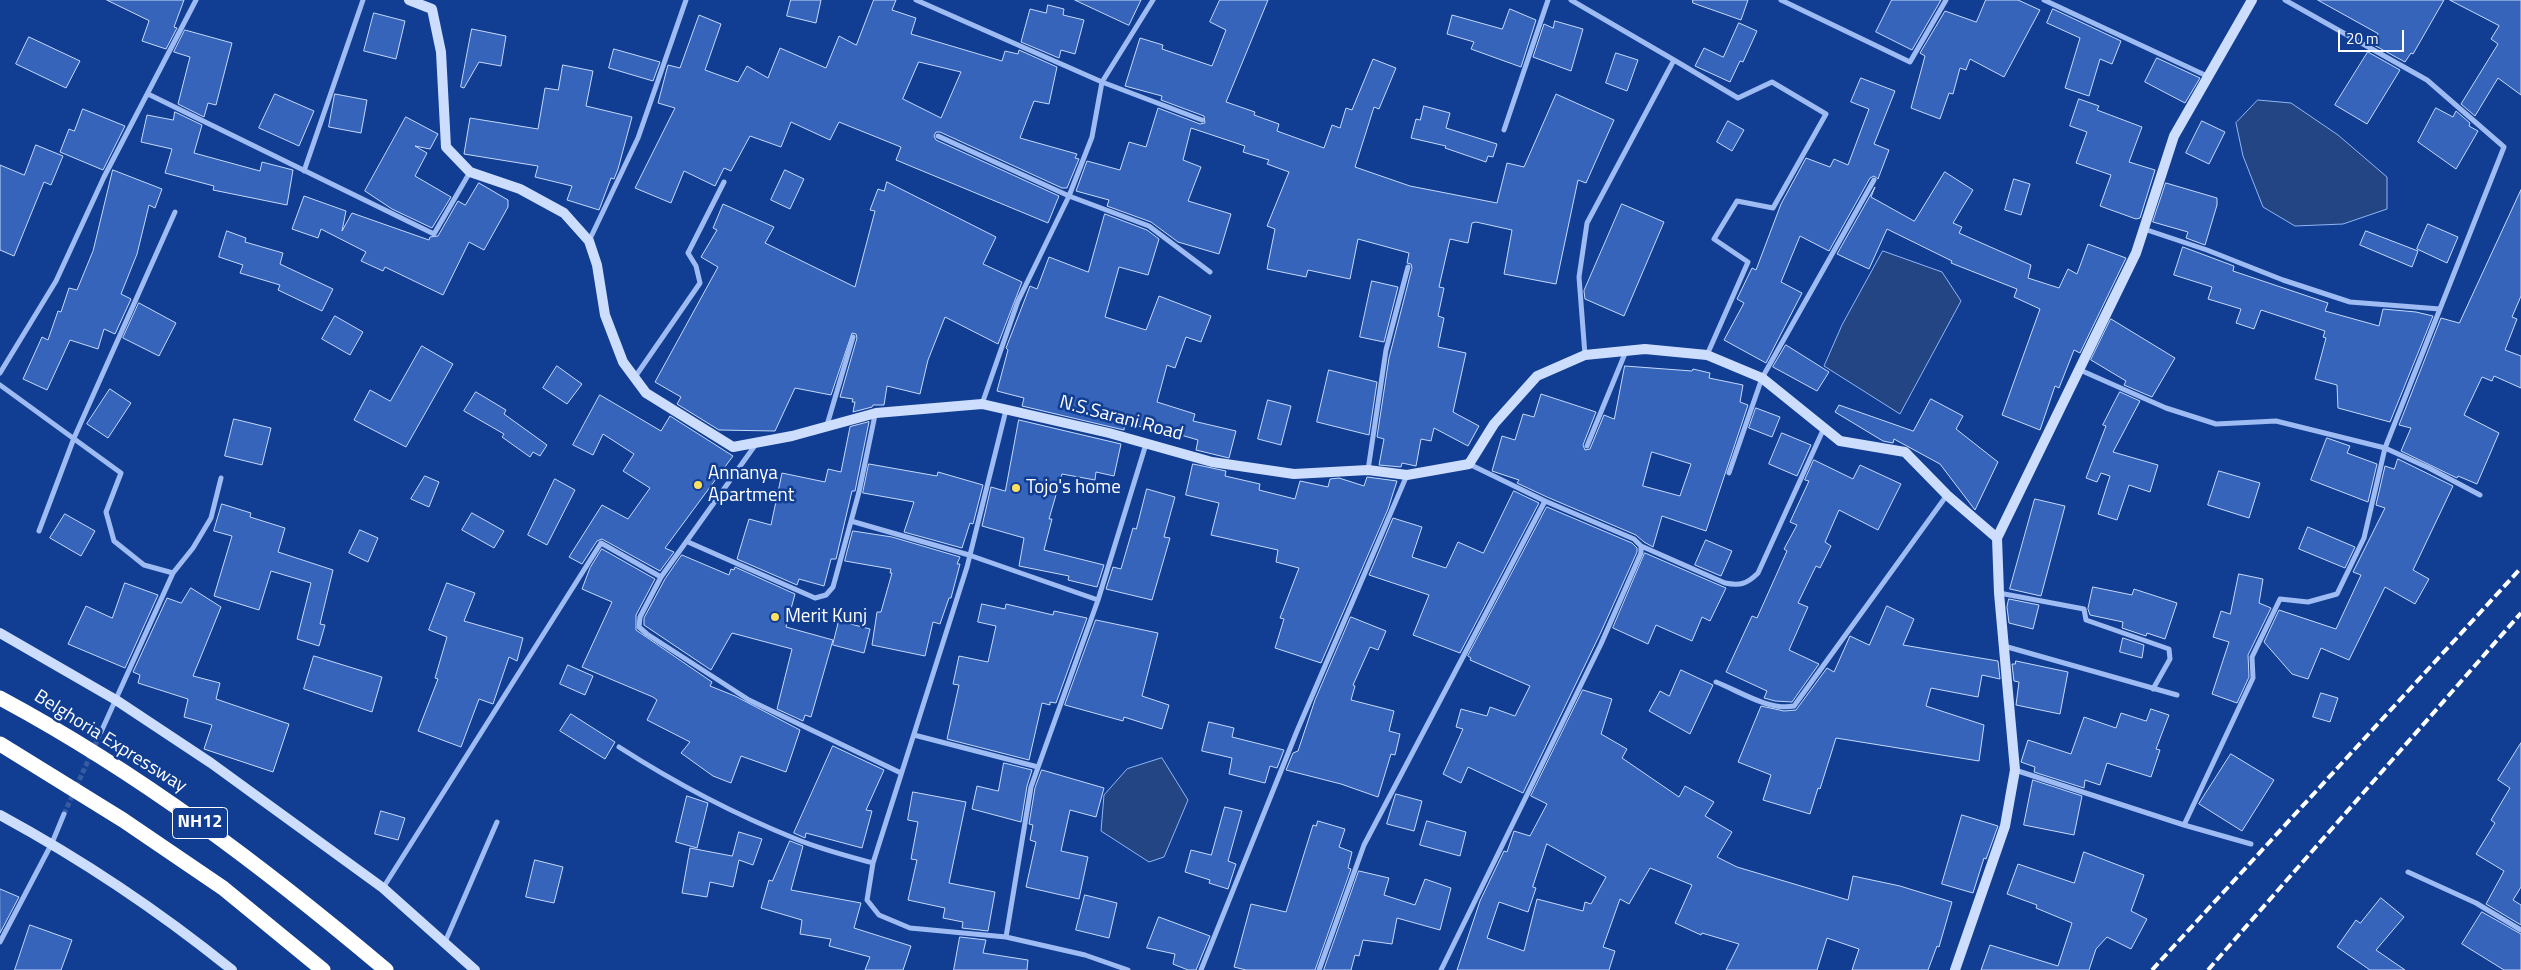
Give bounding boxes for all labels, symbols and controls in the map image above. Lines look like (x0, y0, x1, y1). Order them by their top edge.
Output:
scale bar (2341, 20, 2407, 52)
text: 20 m (2346, 27, 2379, 50)
street label: N.S.Sarani Road (1057, 392, 1185, 446)
place label: Annanya Apartment (708, 463, 794, 507)
place label: Tojo's home (1026, 477, 1121, 499)
marker: Annanya Apartment (692, 479, 704, 491)
marker: Tojo's home (1010, 482, 1022, 494)
place label: Merit Kunj (785, 606, 867, 628)
marker: Merit Kunj (769, 611, 781, 623)
street label: Belghoria Expressway (29, 686, 191, 798)
road number: NH12 (172, 808, 228, 838)

